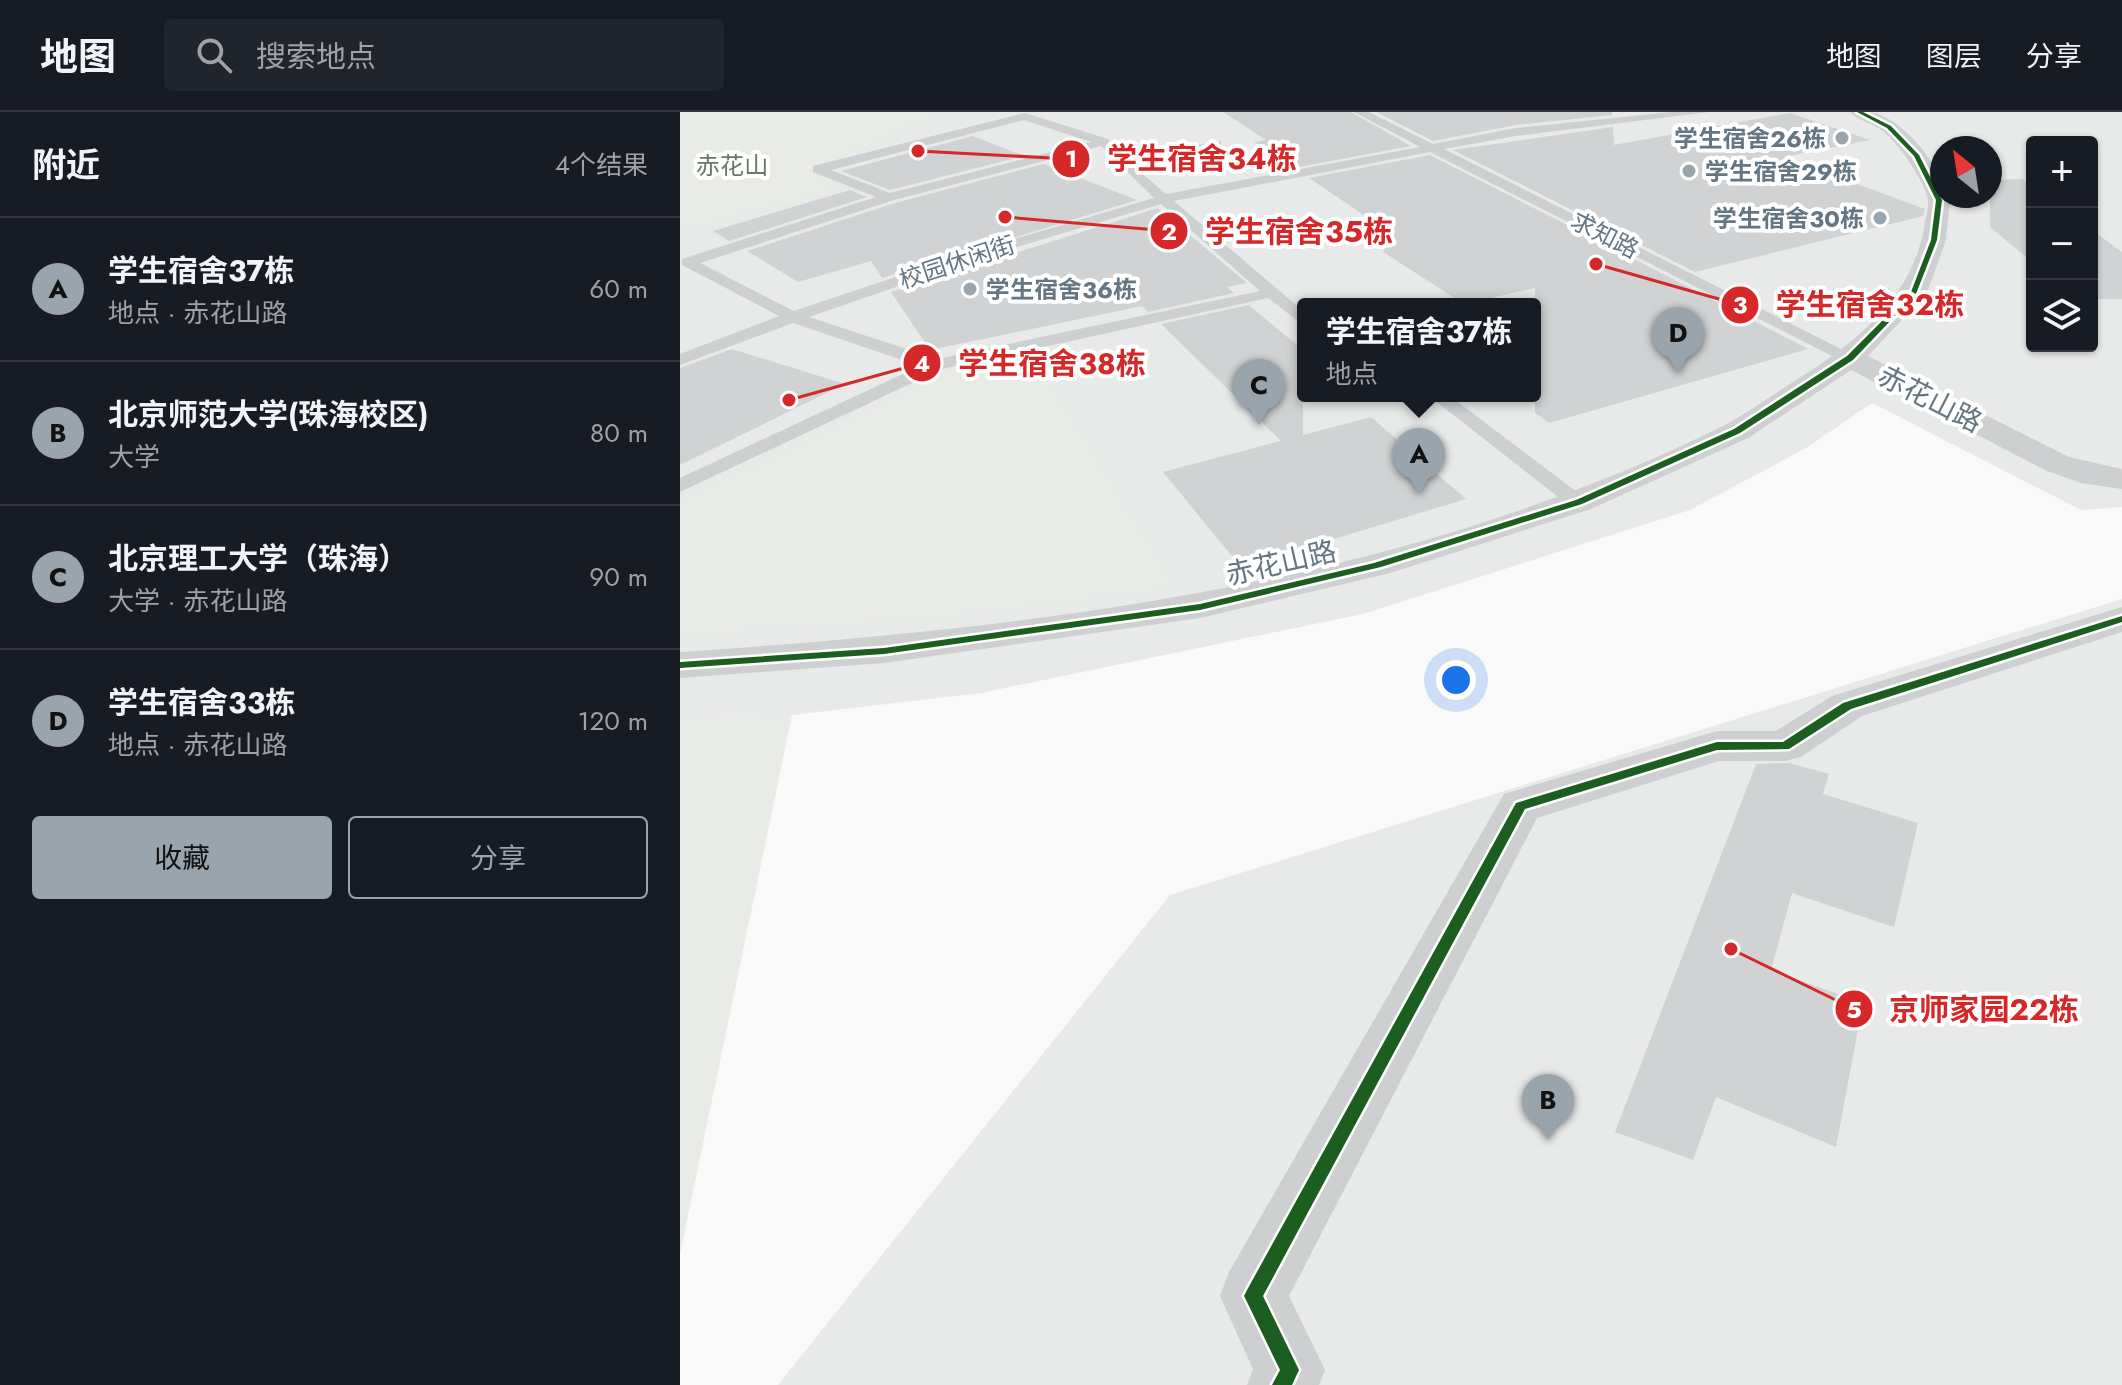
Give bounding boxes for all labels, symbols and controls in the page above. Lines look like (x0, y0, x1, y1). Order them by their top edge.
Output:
search box (164, 19, 724, 91)
text: 地图 (40, 29, 116, 84)
icon: search (192, 33, 236, 77)
text: 搜索地点 (256, 35, 376, 78)
text: 地图 (1826, 36, 1882, 77)
text: 图层 (1926, 36, 1982, 77)
text: 分享 (2026, 36, 2082, 77)
place label: 学生宿舍26栋 (1674, 121, 1826, 156)
marker: 学生宿舍26栋 (1833, 129, 1851, 147)
callout: 学生宿舍34栋 (1051, 132, 1313, 186)
north arrow (1930, 136, 2002, 208)
map controls (2026, 136, 2098, 352)
button: + (2026, 136, 2098, 208)
text: 学生宿舍34栋 (1107, 137, 1297, 180)
text: 附近 (32, 141, 100, 190)
text: 1 (1065, 141, 1077, 176)
text: 4个结果 (555, 146, 648, 184)
park label: 赤花山 (696, 148, 768, 183)
place label: 学生宿舍29栋 (1705, 154, 1857, 189)
marker: 学生宿舍29栋 (1680, 162, 1698, 180)
place label: 学生宿舍30栋 (1713, 201, 1864, 236)
street label: 求知路 (1565, 203, 1645, 267)
callout: 学生宿舍35栋 (1149, 204, 1409, 258)
button: − (2026, 208, 2098, 280)
marker: 学生宿舍30栋 (1871, 209, 1889, 227)
text: 学生宿舍35栋 (1205, 210, 1393, 253)
text: 2 (1161, 214, 1177, 249)
street label: 校园休闲街 (895, 227, 1019, 297)
text: 学生宿舍37栋 (108, 249, 294, 292)
text: A (48, 270, 68, 308)
text: 60 m (589, 270, 648, 308)
place label: 学生宿舍36栋 (986, 272, 1137, 307)
callout: 学生宿舍32栋 (1720, 278, 1980, 332)
marker: 学生宿舍36栋 (961, 280, 979, 298)
button: layers (2026, 280, 2098, 352)
text: 学生宿舍32栋 (1776, 283, 1964, 326)
text: 3 (1733, 287, 1748, 322)
text: 地点 · 赤花山路 (108, 294, 287, 332)
popup (1297, 298, 1541, 402)
pin: D (1652, 307, 1704, 373)
text: 学生宿舍37栋 (1326, 310, 1512, 353)
callout: 学生宿舍38栋 (902, 336, 1162, 390)
text: 学生宿舍38栋 (958, 342, 1146, 385)
text: 4 (914, 346, 930, 381)
text: 地点 (1326, 355, 1378, 393)
street label: 赤花山路 (1871, 355, 1989, 443)
pin: C (1233, 359, 1285, 425)
text: 北京师范大学(珠海校区) (108, 393, 428, 436)
text: B (49, 414, 67, 452)
text: 80 m (590, 414, 648, 452)
pin: A (1393, 428, 1445, 494)
text: 大学 (108, 438, 160, 476)
street label: 赤花山路 (1222, 530, 1340, 596)
text: 北京理工大学（珠海） (108, 537, 408, 580)
text: C (49, 558, 67, 596)
text: 90 m (589, 558, 648, 596)
text: 大学 · 赤花山路 (108, 582, 287, 620)
your location (1436, 660, 1476, 700)
text: 学生宿舍33栋 (108, 681, 295, 724)
text: D (48, 702, 68, 740)
text: 120 m (578, 702, 648, 740)
text: 地点 · 赤花山路 (108, 726, 287, 764)
button: 收藏 (32, 816, 332, 899)
button: 分享 (348, 816, 648, 899)
callout: 京师家园22栋 (1834, 982, 2095, 1036)
text: 京师家园22栋 (1889, 988, 2079, 1031)
text: 5 (1846, 992, 1862, 1027)
pin: B (1522, 1074, 1574, 1140)

